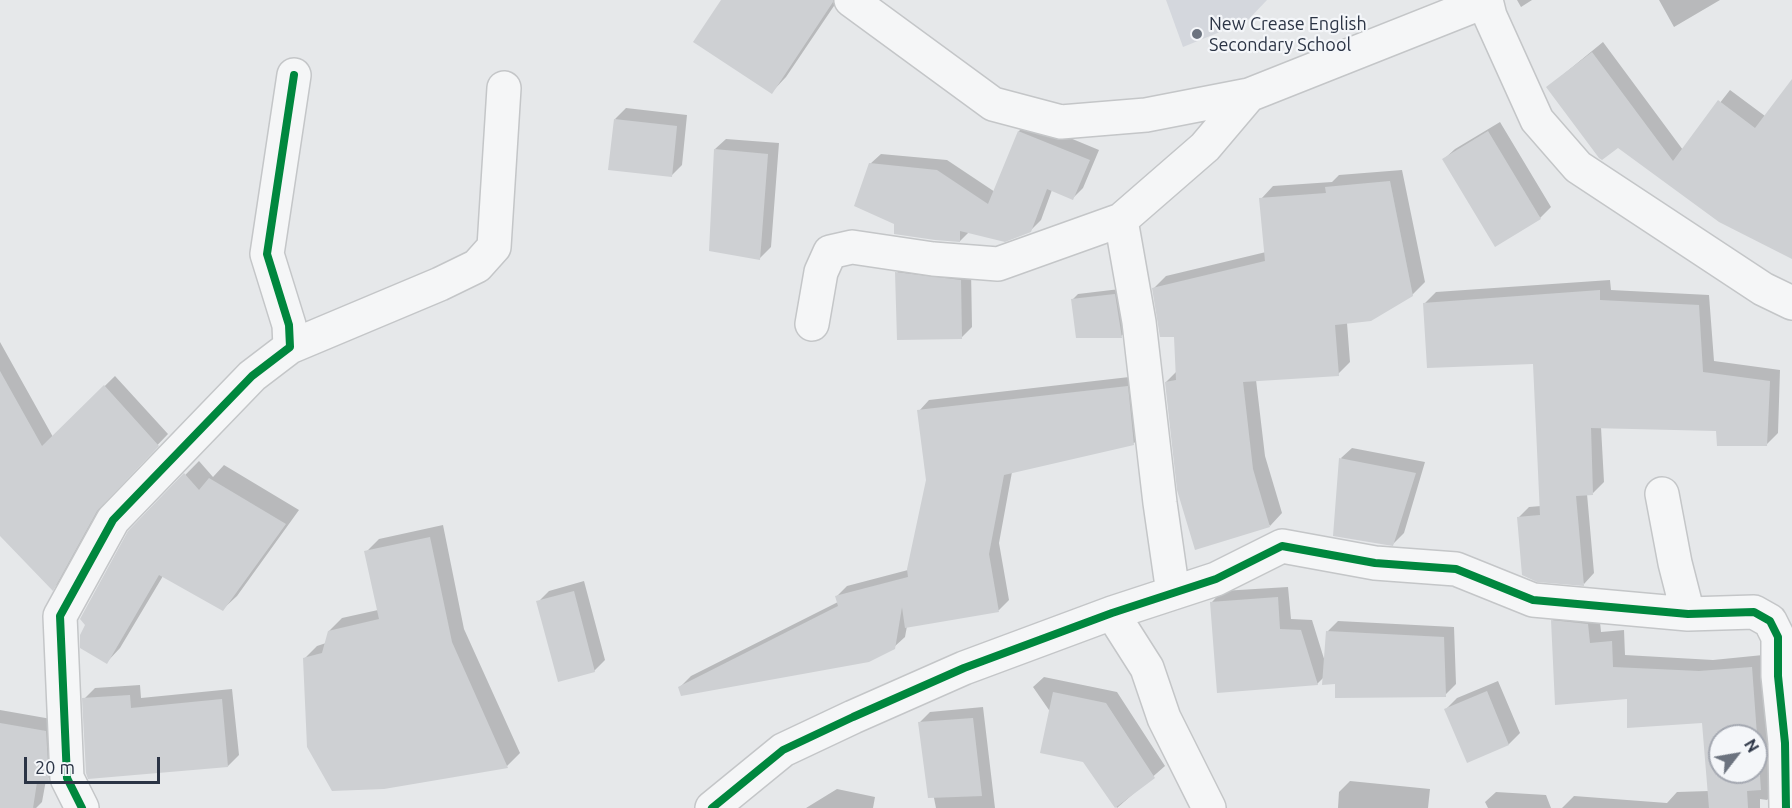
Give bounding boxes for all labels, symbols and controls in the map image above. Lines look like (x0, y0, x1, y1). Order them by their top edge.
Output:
place label: New Crease English Secondary School (1209, 13, 1367, 56)
marker: New Crease English Secondary School (1190, 27, 1204, 41)
north arrow (1708, 724, 1768, 784)
text: N (1741, 736, 1763, 756)
scale bar (27, 745, 164, 783)
text: 20 m (35, 757, 75, 777)

